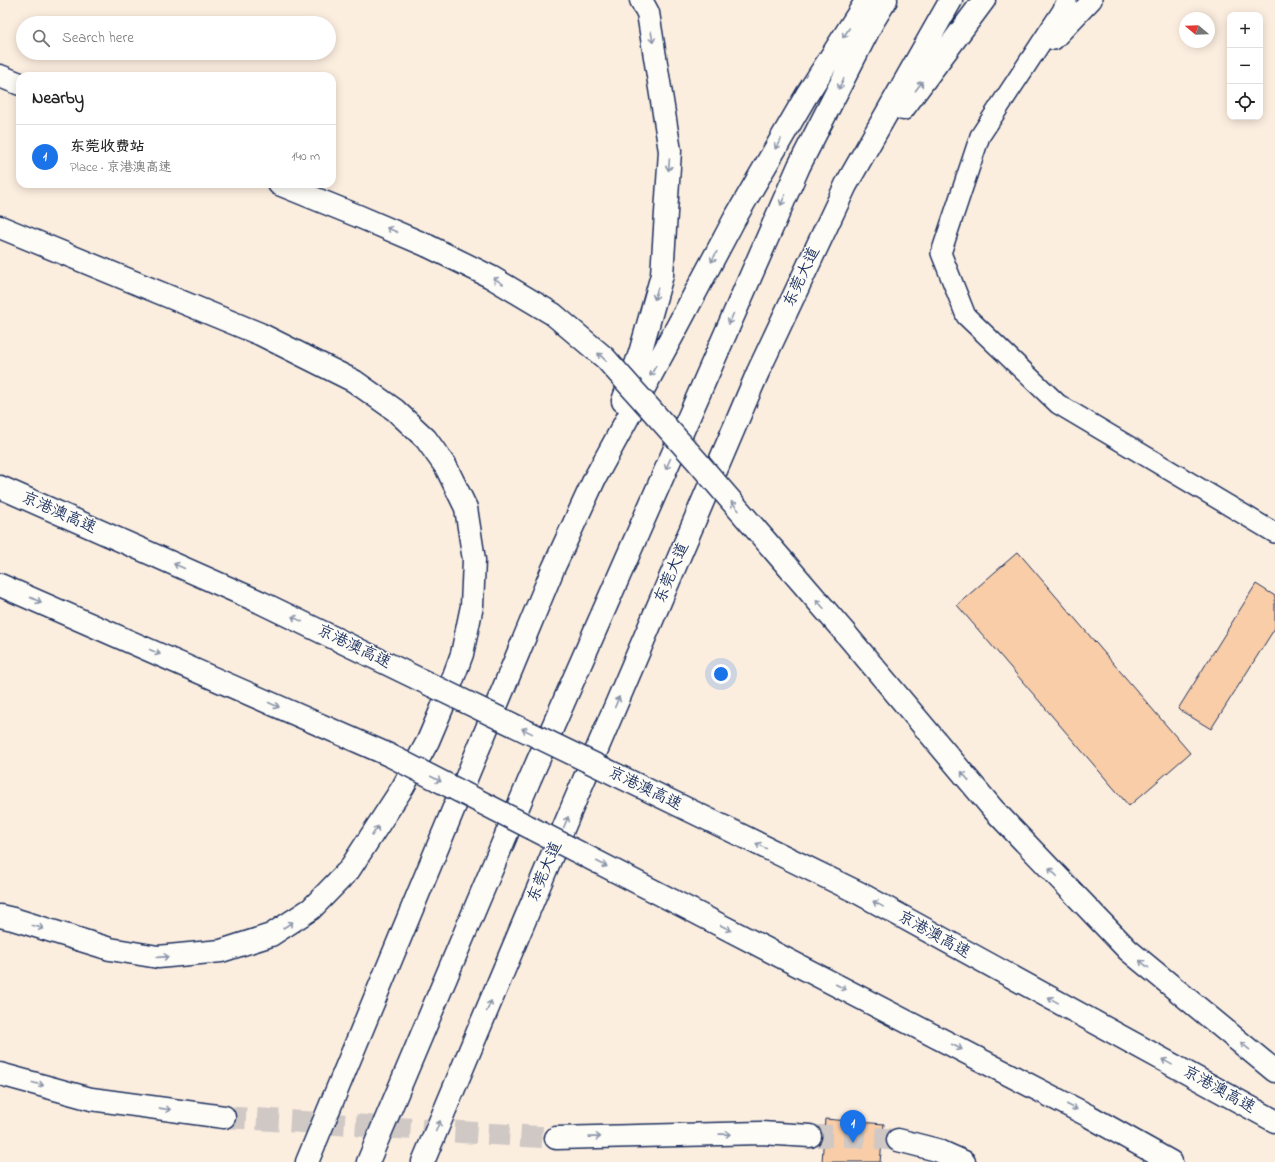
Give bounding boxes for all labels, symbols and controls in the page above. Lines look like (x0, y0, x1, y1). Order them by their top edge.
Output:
north arrow (1179, 12, 1215, 48)
map controls (1227, 12, 1263, 120)
button: + (1227, 12, 1263, 48)
search box (16, 16, 336, 60)
icon: search (30, 27, 52, 49)
text: Search here (62, 27, 134, 49)
one-way arrow (842, 27, 850, 39)
one-way arrow (648, 30, 656, 43)
button: − (1227, 48, 1263, 84)
one-way arrow (837, 77, 844, 89)
one-way arrow (915, 81, 923, 92)
button: locate (1227, 84, 1263, 120)
text: Nearby (32, 86, 84, 111)
text: 东莞收费站 (70, 136, 145, 158)
one-way arrow (774, 137, 782, 149)
text: 1 (43, 147, 47, 166)
text: 140 m (292, 147, 320, 166)
text: Place · 京港澳高速 (70, 158, 172, 177)
one-way arrow (666, 158, 673, 171)
one-way arrow (779, 194, 787, 206)
one-way arrow (387, 226, 399, 234)
street label: 东莞大道 (778, 243, 826, 311)
one-way arrow (710, 250, 718, 262)
one-way arrow (492, 276, 504, 284)
one-way arrow (652, 288, 659, 301)
one-way arrow (727, 313, 734, 325)
one-way arrow (597, 352, 607, 361)
one-way arrow (649, 365, 656, 377)
one-way arrow (664, 457, 671, 469)
street label: 京港澳高速 (18, 486, 100, 540)
one-way arrow (731, 501, 740, 511)
street label: 东莞大道 (648, 539, 696, 607)
one-way arrow (173, 562, 185, 569)
one-way arrow (29, 597, 41, 604)
one-way arrow (816, 599, 825, 610)
one-way arrow (292, 615, 304, 623)
street label: 京港澳高速 (313, 619, 395, 675)
one-way arrow (148, 649, 160, 657)
your location (711, 664, 731, 684)
one-way arrow (614, 697, 621, 709)
one-way arrow (267, 701, 279, 709)
one-way arrow (521, 727, 533, 735)
street label: 京港澳高速 (604, 761, 686, 817)
one-way arrow (961, 770, 970, 781)
one-way arrow (430, 776, 442, 783)
one-way arrow (563, 816, 570, 828)
one-way arrow (372, 825, 380, 837)
street label: 东莞大道 (521, 838, 569, 906)
one-way arrow (756, 842, 768, 849)
one-way arrow (596, 861, 608, 868)
one-way arrow (1049, 867, 1058, 877)
one-way arrow (872, 899, 884, 907)
street label: 京港澳高速 (893, 905, 975, 965)
one-way arrow (282, 920, 294, 928)
one-way arrow (31, 924, 44, 931)
one-way arrow (720, 924, 732, 932)
one-way arrow (157, 953, 170, 960)
one-way arrow (1139, 959, 1150, 968)
one-way arrow (835, 984, 847, 992)
one-way arrow (1047, 995, 1059, 1003)
one-way arrow (485, 1001, 493, 1013)
one-way arrow (1239, 1042, 1250, 1051)
one-way arrow (951, 1044, 963, 1051)
one-way arrow (1161, 1058, 1173, 1065)
street label: 京港澳高速 (1178, 1060, 1260, 1120)
one-way arrow (31, 1081, 44, 1088)
one-way arrow (1066, 1104, 1078, 1111)
one-way arrow (158, 1105, 171, 1113)
pin: 1 (840, 1110, 866, 1143)
one-way arrow (435, 1120, 443, 1132)
one-way arrow (718, 1130, 731, 1138)
one-way arrow (588, 1134, 601, 1141)

